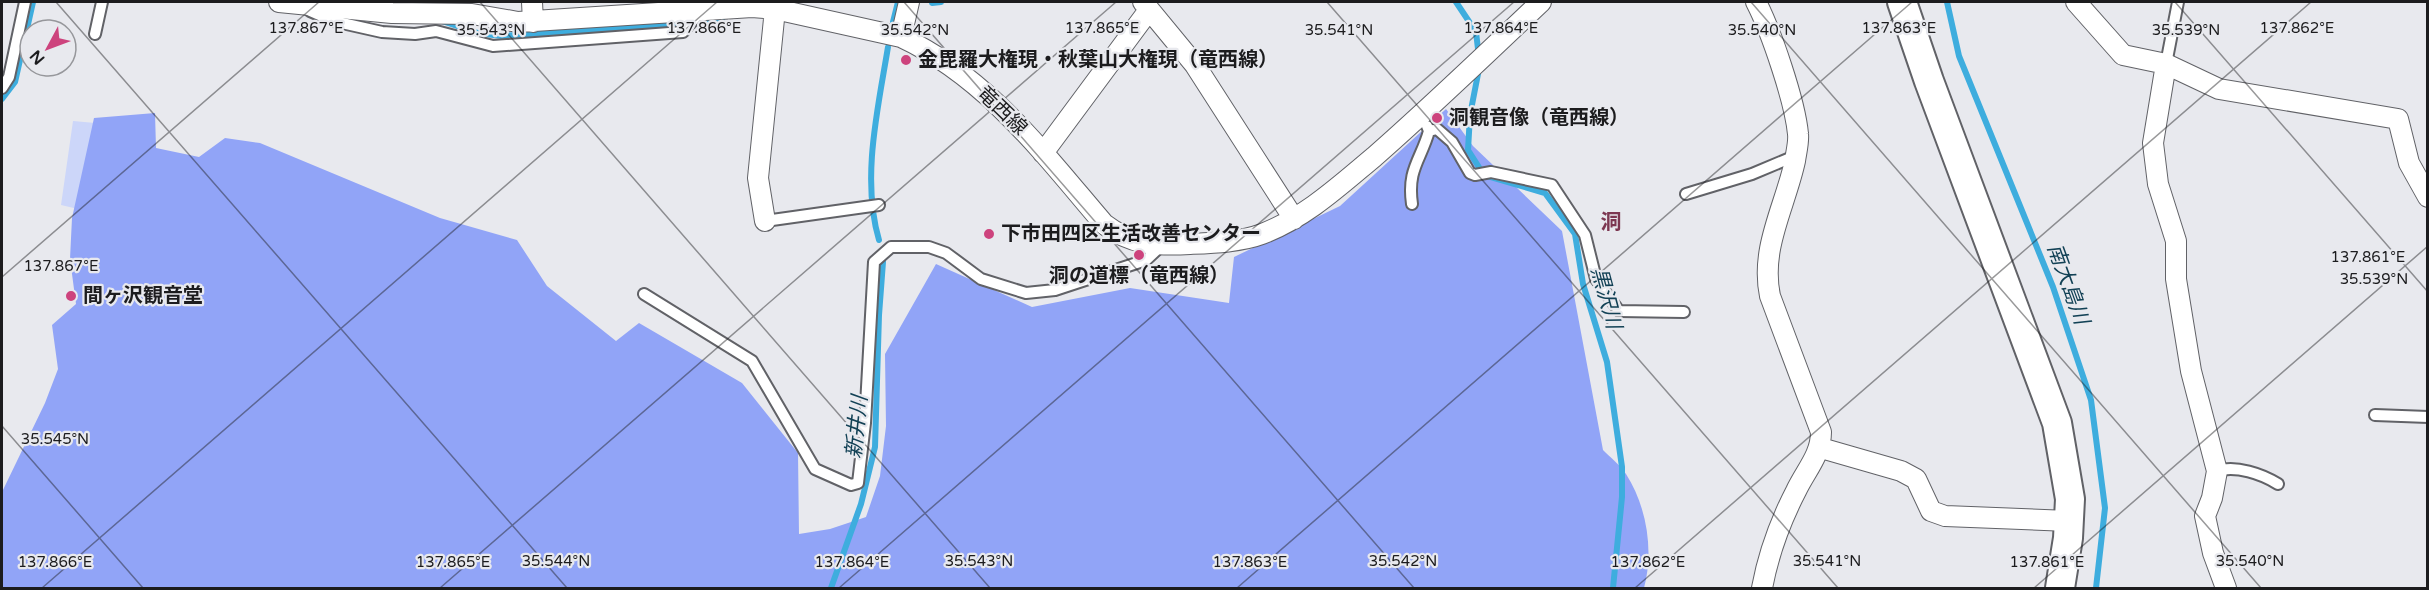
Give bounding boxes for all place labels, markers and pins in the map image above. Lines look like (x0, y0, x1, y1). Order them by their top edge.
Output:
place label: 金毘羅大権現・秋葉山大権現（竜西線） (918, 48, 1278, 72)
marker: 金毘羅大権現・秋葉山大権現（竜西線） (899, 53, 913, 67)
place label: 洞観音像（竜西線） (1449, 106, 1629, 130)
marker: 洞観音像（竜西線） (1430, 111, 1444, 125)
place label: 下市田四区生活改善センター (1001, 222, 1261, 246)
marker: 下市田四区生活改善センター (982, 227, 996, 241)
marker: 洞の道標（竜西線） (1132, 248, 1146, 262)
place label: 洞の道標（竜西線） (1049, 264, 1229, 288)
place label: 間ヶ沢観音堂 (83, 284, 203, 308)
marker: 間ヶ沢観音堂 (64, 289, 78, 303)

